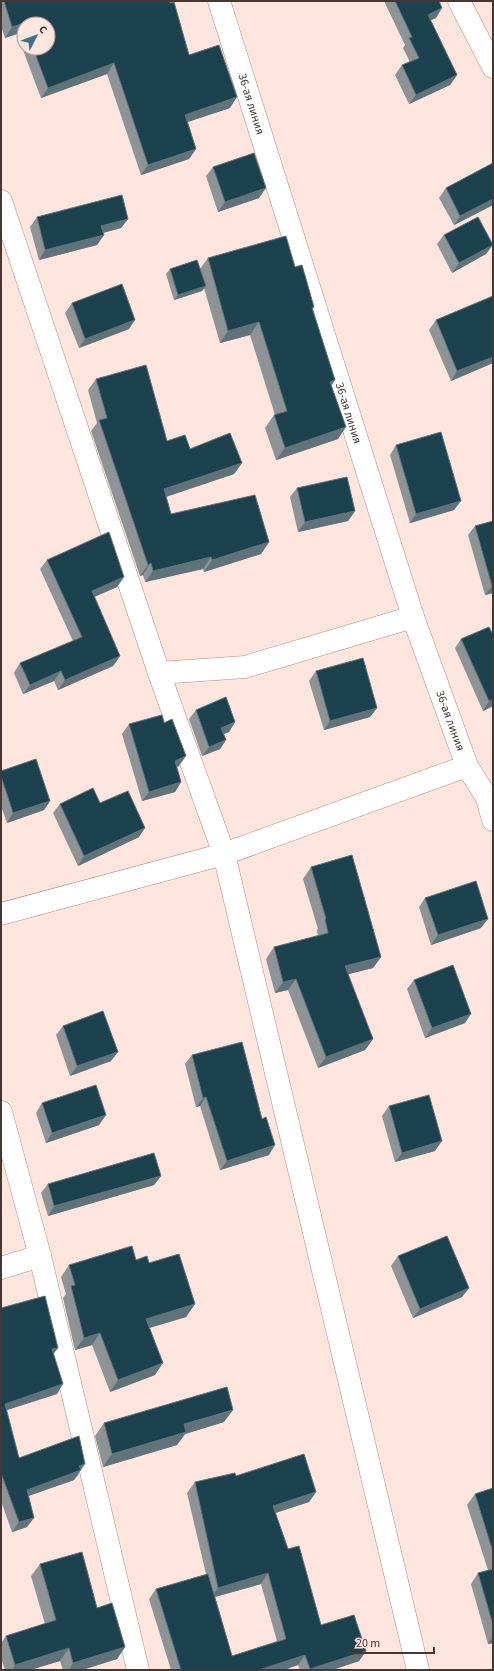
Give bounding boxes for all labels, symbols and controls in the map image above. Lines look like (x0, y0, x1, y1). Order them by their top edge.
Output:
north arrow (16, 16, 56, 56)
text: С (35, 22, 51, 37)
street label: 36-ая линия (233, 71, 269, 137)
street label: 36-ая линия (331, 381, 366, 446)
street label: 36-ая линия (431, 688, 469, 753)
scale bar (350, 1629, 434, 1655)
text: 20 m (356, 1635, 380, 1652)

